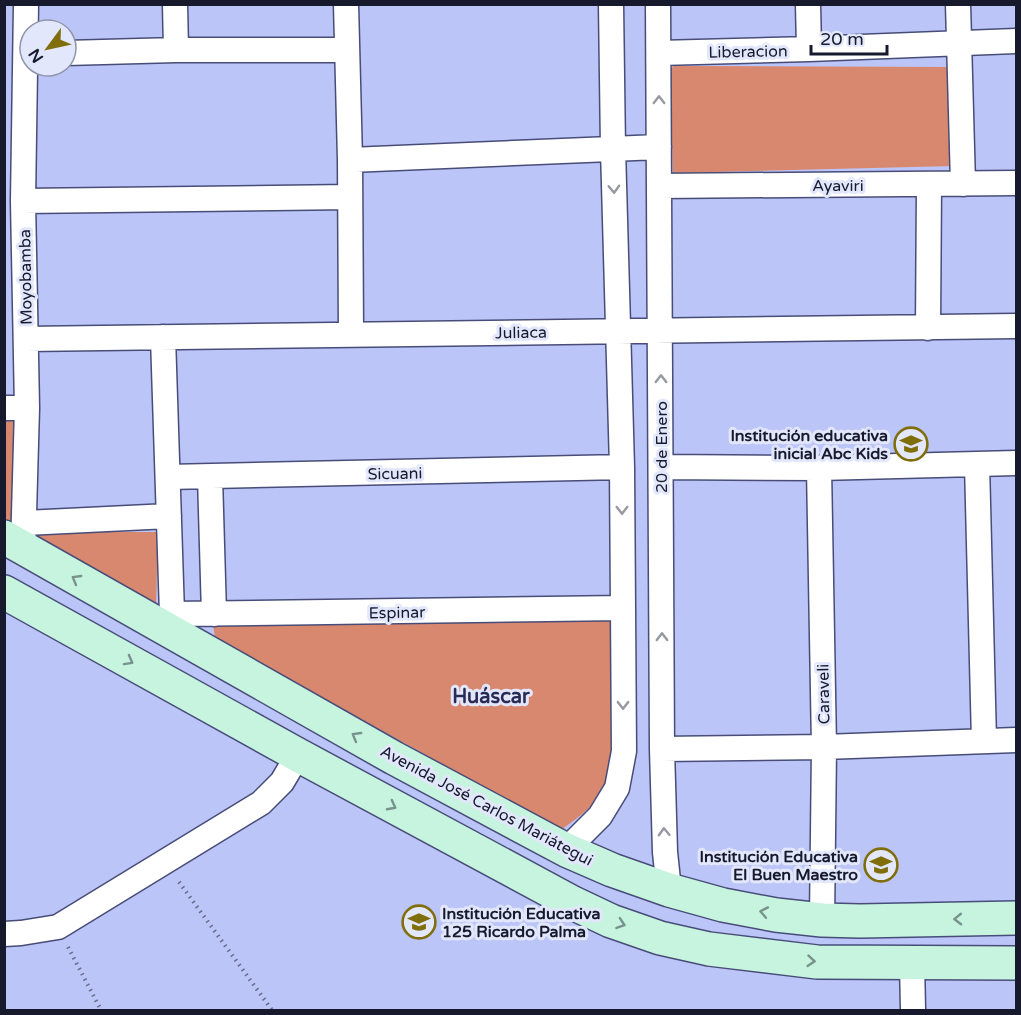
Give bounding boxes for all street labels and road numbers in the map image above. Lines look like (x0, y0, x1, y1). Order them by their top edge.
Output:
street label: Liberacion (708, 41, 788, 63)
street label: Ayaviri (812, 176, 864, 196)
street label: Moyobamba (15, 229, 37, 325)
street label: Juliaca (495, 323, 547, 343)
street label: 20 de Enero (652, 401, 672, 493)
street label: Sicuani (367, 464, 423, 484)
street label: Espinar (368, 602, 426, 623)
street label: Caraveli (813, 664, 835, 724)
street label: Avenida José Carlos Mariátegui (377, 741, 596, 871)

